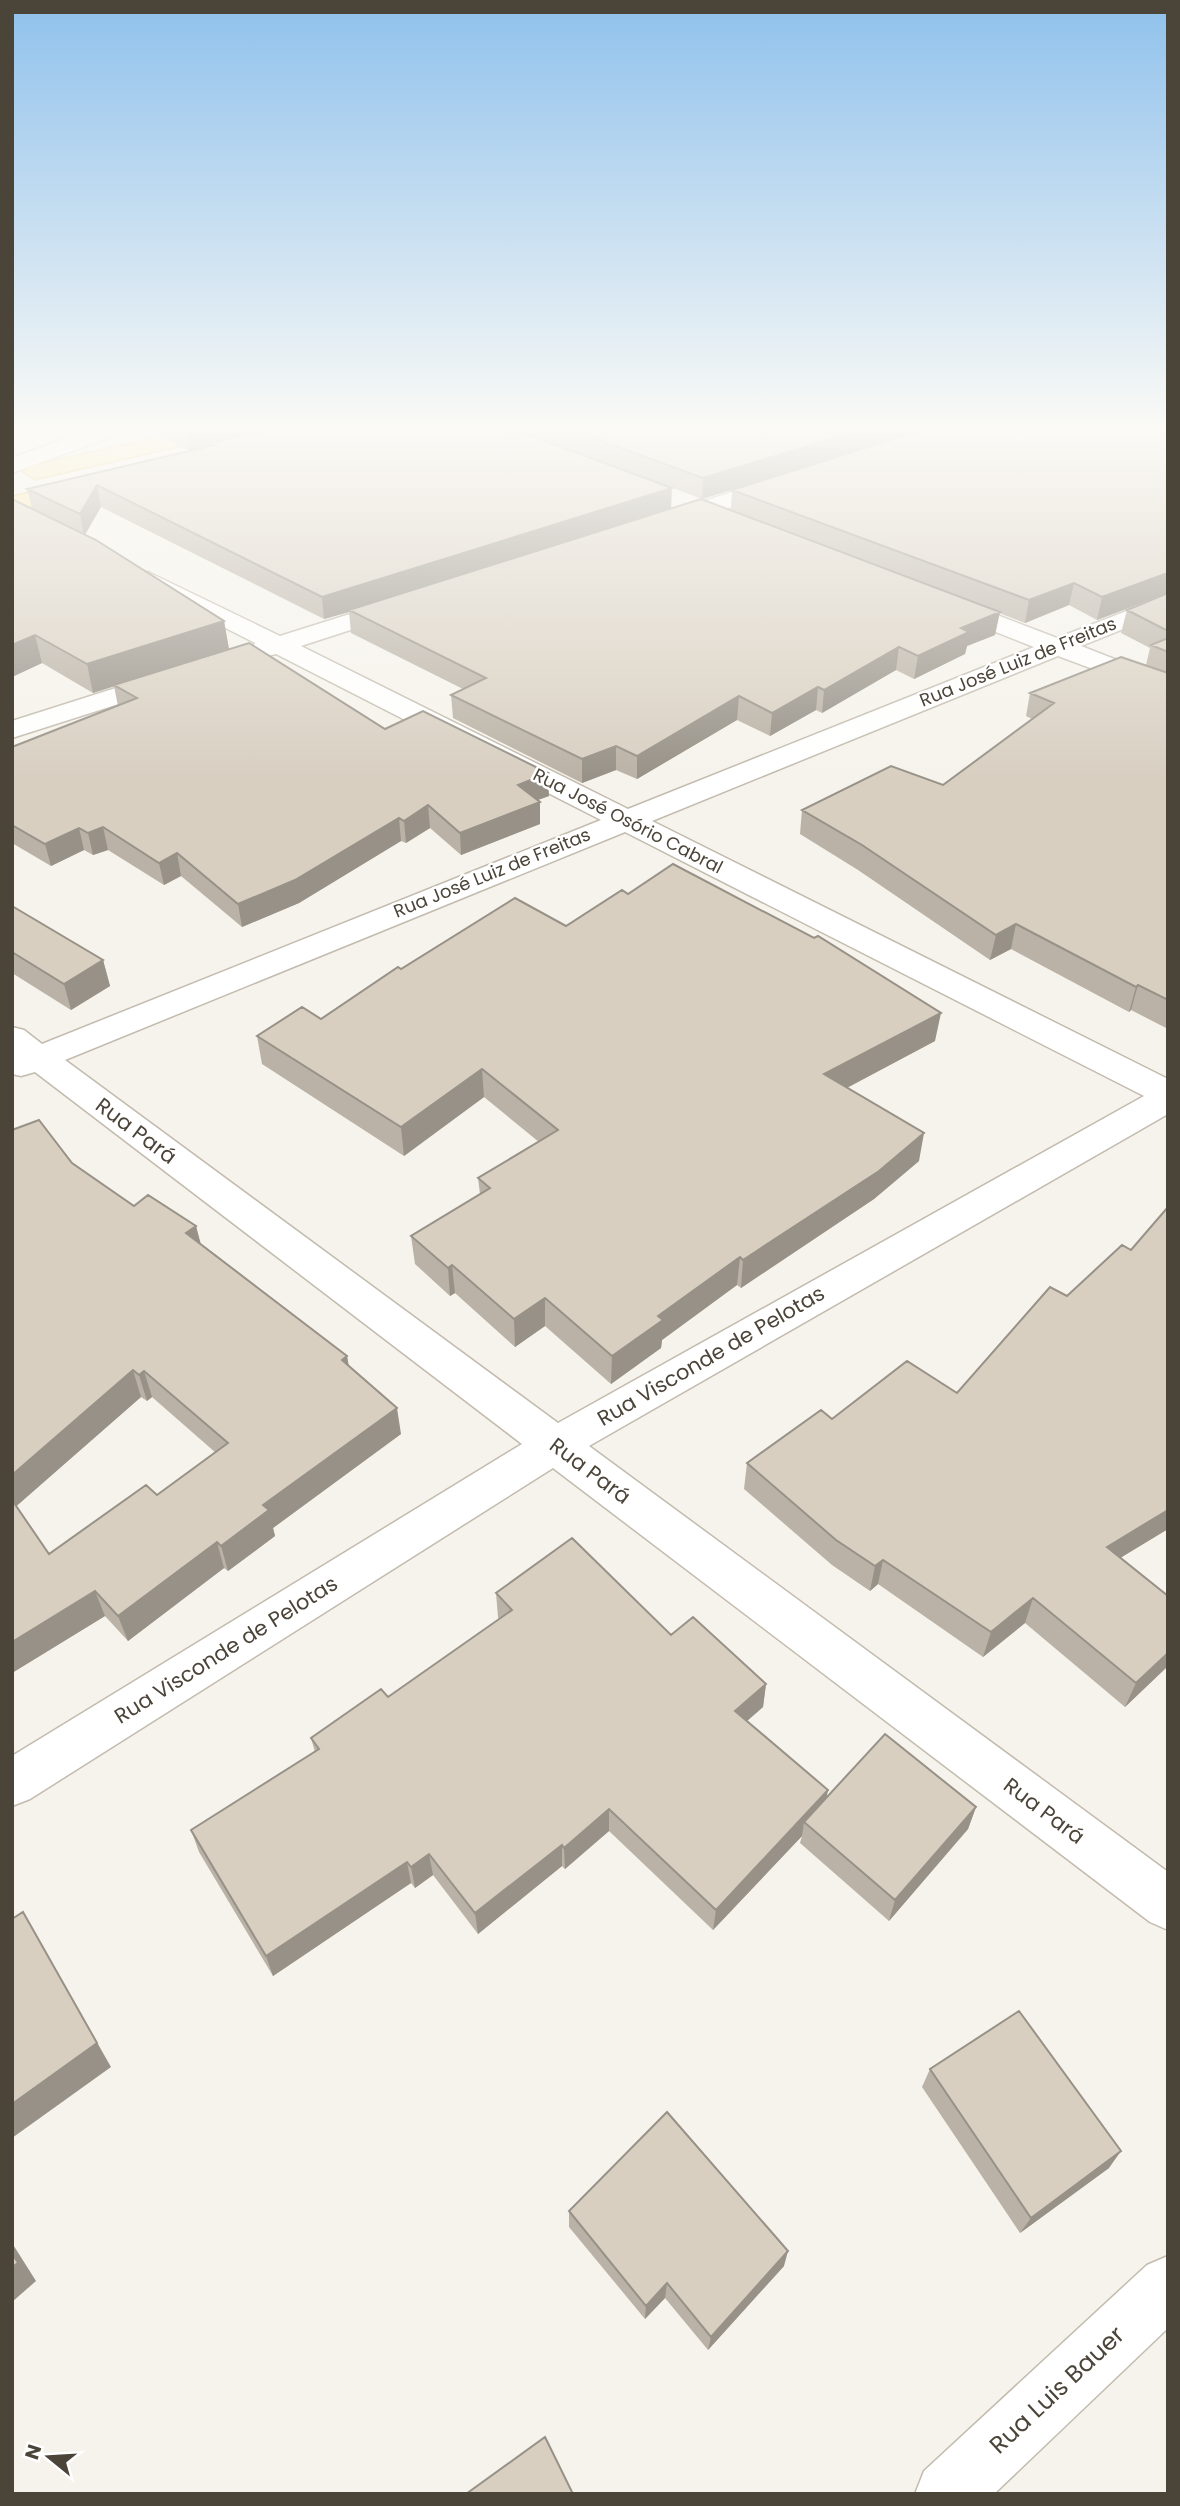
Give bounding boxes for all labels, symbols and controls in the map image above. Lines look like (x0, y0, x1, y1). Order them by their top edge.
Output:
street label: Rua José Luiz de Freitas (916, 611, 1120, 712)
street label: Rua José Osório Cabral (529, 762, 727, 879)
street label: Rua José Luiz de Freitas (390, 822, 594, 923)
street label: Rua Pará (90, 1091, 183, 1171)
street label: Rua Visconde de Pelotas (592, 1278, 830, 1433)
street label: Rua Pará (544, 1431, 637, 1511)
street label: Rua Visconde de Pelotas (109, 1569, 343, 1730)
street label: Rua Pará (998, 1771, 1091, 1851)
street label: Rua Luis Bauer (982, 2318, 1131, 2461)
north arrow (14, 2422, 84, 2492)
text: N (18, 2441, 48, 2463)

